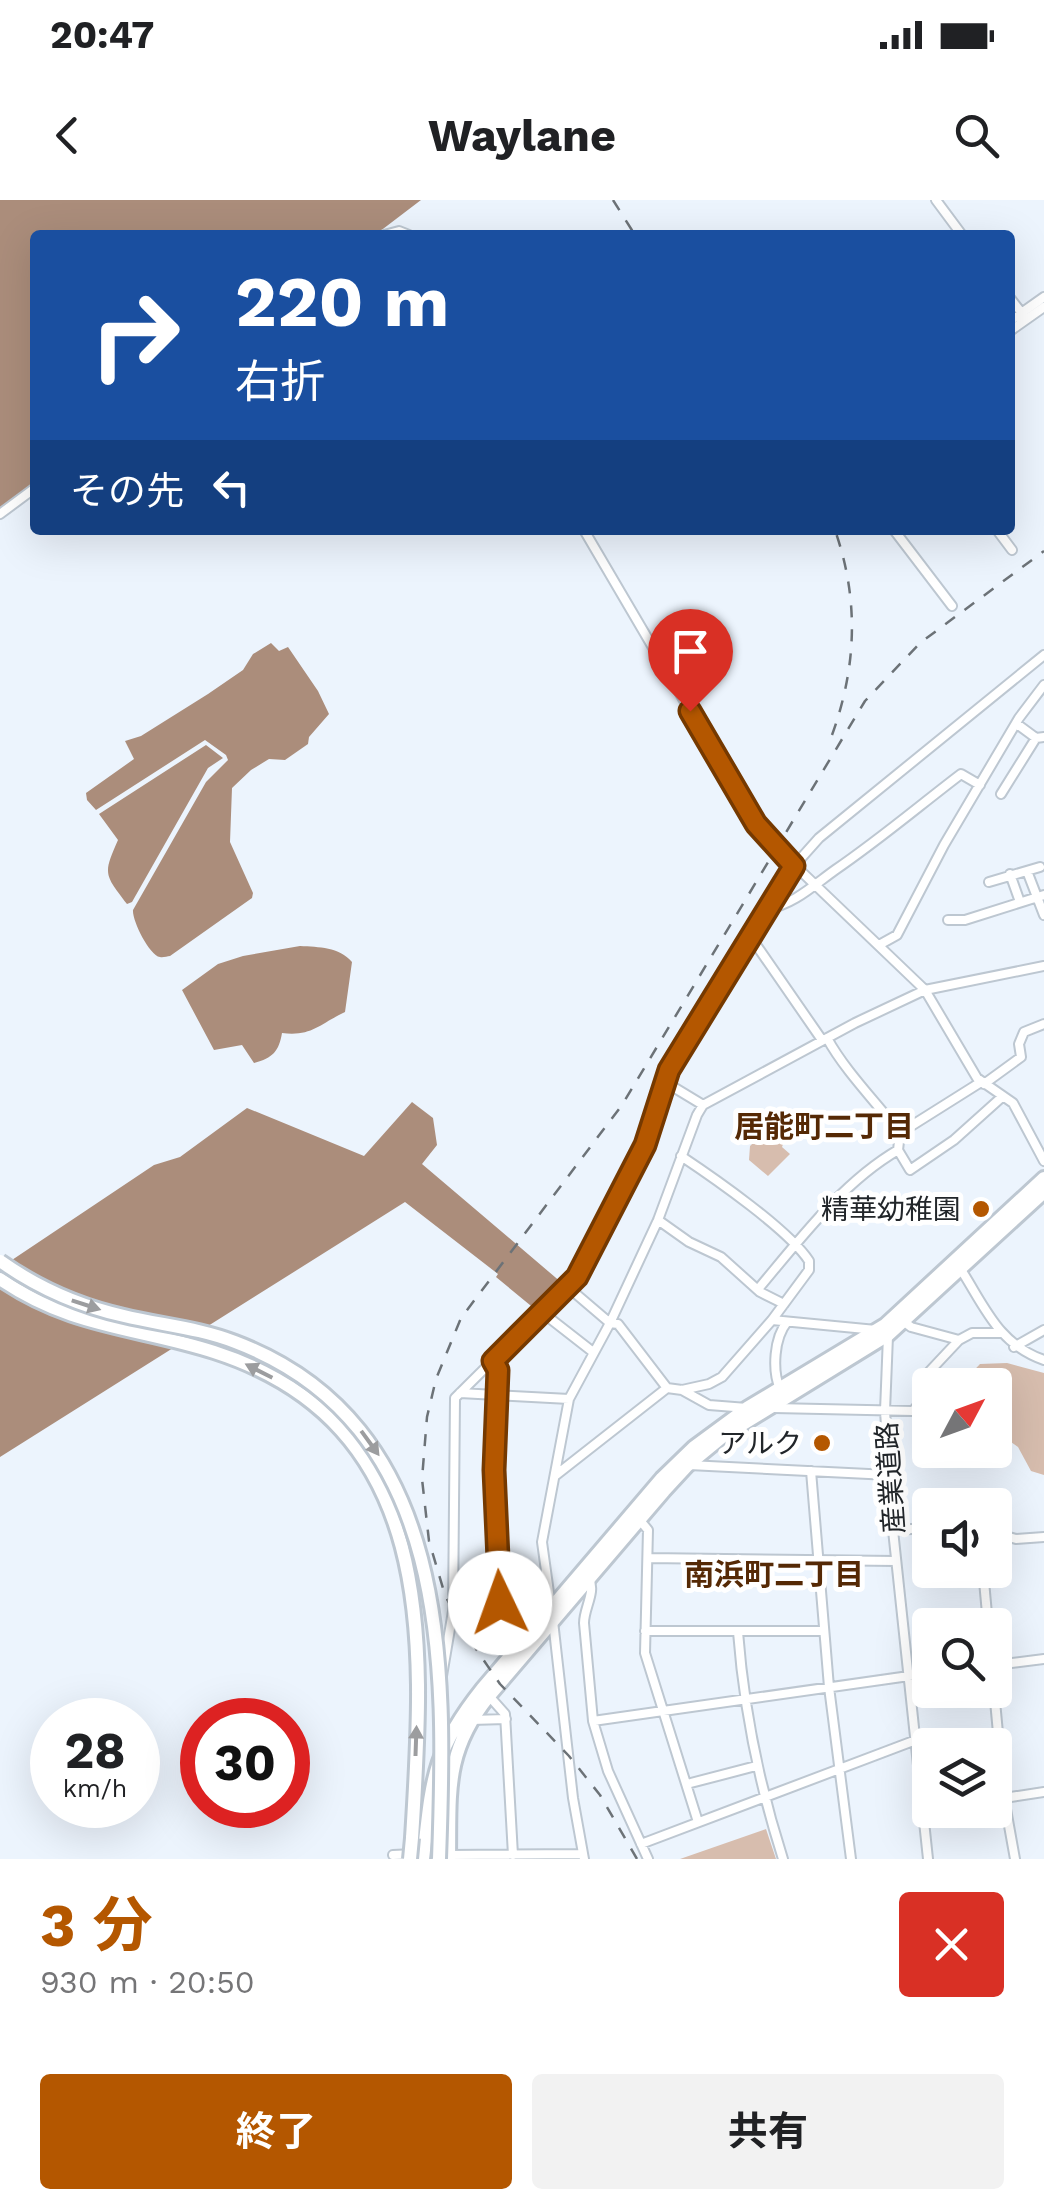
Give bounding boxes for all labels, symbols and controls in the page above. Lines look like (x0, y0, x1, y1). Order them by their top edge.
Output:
text: 20:47 (50, 13, 154, 57)
icon: back (40, 108, 95, 163)
icon: search (949, 108, 1004, 163)
text: Waylane (428, 109, 616, 162)
text: 220 m (235, 261, 449, 343)
icon: right (70, 270, 200, 400)
text: 右折 (235, 355, 325, 408)
icon: left (204, 460, 259, 515)
text: その先 (70, 469, 184, 513)
pin (648, 609, 733, 712)
icon: arrive (663, 624, 718, 679)
district label: 居能町二丁目 (734, 1109, 914, 1144)
place label: 精華幼稚園 (821, 1193, 961, 1226)
marker: 精華幼稚園 (970, 1198, 992, 1220)
one-way arrow (72, 1299, 102, 1314)
one-way arrow (244, 1363, 273, 1380)
north arrow (912, 1368, 1012, 1468)
map controls (912, 1368, 1012, 1828)
street label: 産業道路 (870, 1421, 911, 1535)
place label: アルク (718, 1427, 802, 1460)
one-way arrow (360, 1430, 380, 1456)
marker: アルク (811, 1432, 833, 1454)
button: sound (912, 1488, 1012, 1588)
position arrow (448, 1551, 552, 1655)
district label: 南浜町二丁目 (684, 1557, 864, 1592)
button: search (912, 1608, 1012, 1708)
speed limit sign: 30 (180, 1698, 310, 1828)
text: 28 (64, 1721, 126, 1780)
one-way arrow (409, 1724, 425, 1756)
button: layers (912, 1728, 1012, 1828)
text: km/h (63, 1774, 127, 1803)
text: 3 分 (40, 1890, 153, 1961)
button: close (899, 1892, 1004, 1997)
text: 930 m · 20:50 (40, 1963, 255, 2001)
button: 終了 (40, 2074, 512, 2189)
button: 共有 (532, 2074, 1004, 2189)

